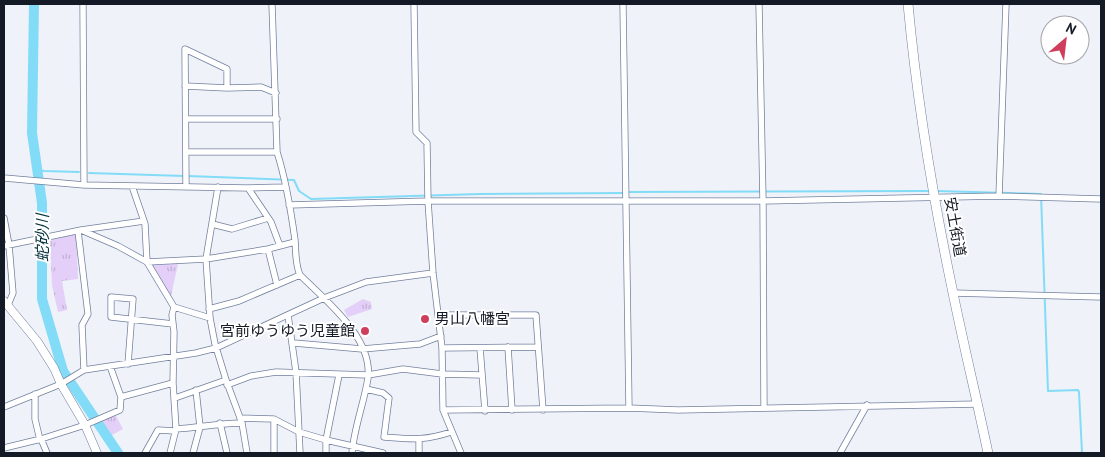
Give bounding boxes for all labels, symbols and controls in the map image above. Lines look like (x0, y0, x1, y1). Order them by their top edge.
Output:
north arrow (1040, 15, 1090, 65)
text: N (1063, 18, 1079, 39)
street label: 安土街道 (941, 196, 970, 258)
water label: 蛇砂川 (32, 212, 52, 262)
place label: 男山八幡宮 (435, 309, 510, 328)
marker: 男山八幡宮 (419, 313, 431, 325)
place label: 宮前ゆうゆう児童館 (220, 321, 355, 340)
marker: 宮前ゆうゆう児童館 (359, 325, 371, 337)

